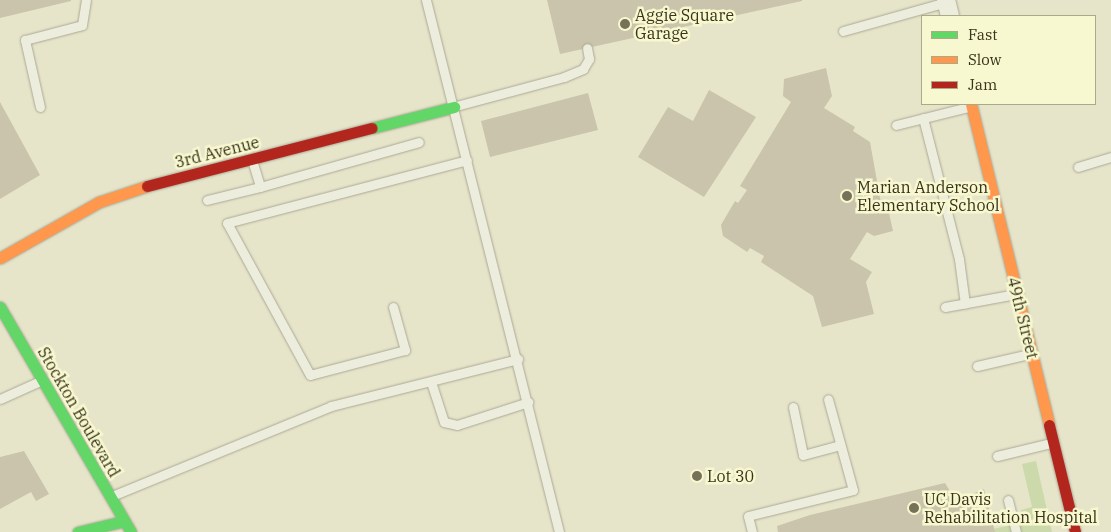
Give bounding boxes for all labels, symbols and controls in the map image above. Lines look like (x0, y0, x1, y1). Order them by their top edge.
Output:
place label: Aggie Square Garage (635, 5, 734, 43)
legend (921, 15, 1096, 105)
marker: Aggie Square Garage (619, 18, 631, 30)
text: Fast (968, 25, 998, 44)
text: Slow (968, 50, 1001, 69)
text: Jam (968, 75, 997, 94)
street label: 3rd Avenue (173, 132, 261, 172)
place label: Marian Anderson Elementary School (857, 177, 1000, 215)
marker: Marian Anderson Elementary School (841, 190, 853, 202)
street label: 49th Street (1004, 275, 1042, 361)
street label: Stockton Boulevard (34, 343, 124, 481)
place label: Lot 30 (707, 466, 754, 486)
marker: Lot 30 (691, 470, 703, 482)
place label: UC Davis Rehabilitation Hospital (924, 489, 1097, 527)
marker: UC Davis Rehabilitation Hospital (908, 502, 920, 514)

